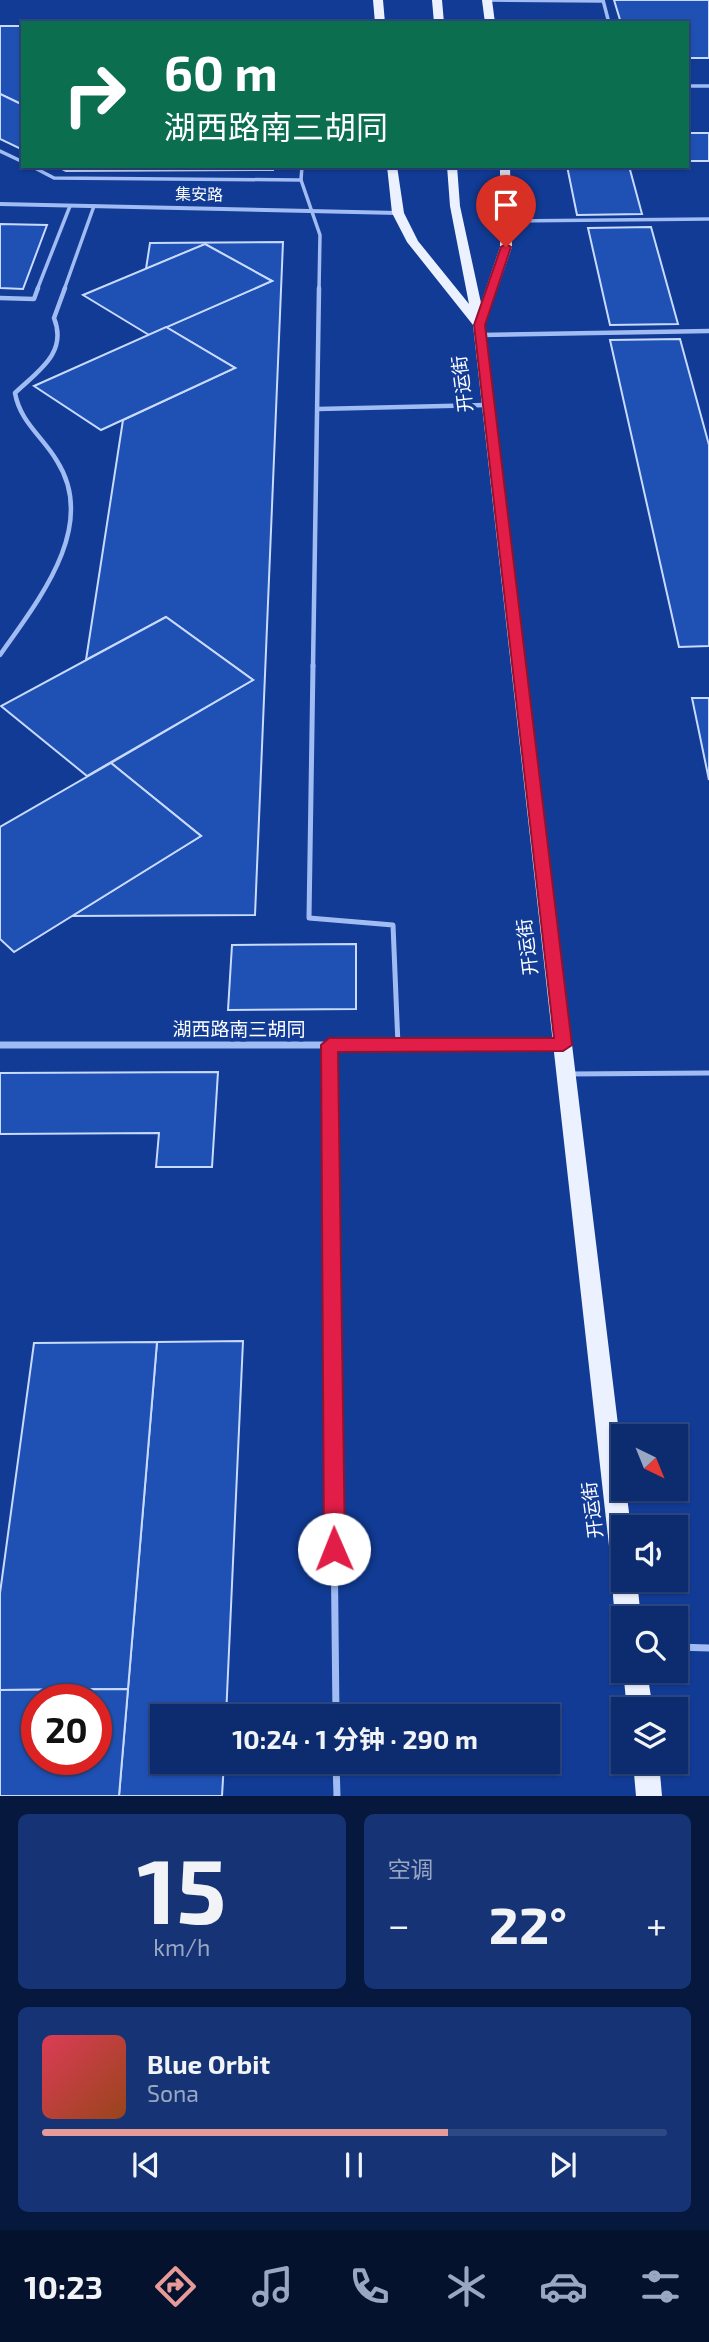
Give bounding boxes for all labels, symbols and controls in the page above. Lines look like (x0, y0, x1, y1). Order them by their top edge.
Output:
text: 60 m (164, 42, 278, 101)
icon: right (49, 49, 140, 140)
text: 湖西路南三胡同 (164, 107, 388, 145)
pin (476, 175, 536, 247)
street label: 集安路 (175, 184, 223, 203)
icon: arrive (487, 186, 525, 224)
street label: 开运街 (447, 354, 476, 414)
street label: 开运街 (512, 917, 541, 977)
street label: 湖西路南三胡同 (172, 1017, 306, 1040)
north arrow (611, 1424, 688, 1502)
map controls (611, 1424, 688, 1774)
street label: 开运街 (577, 1480, 606, 1540)
position arrow (297, 1512, 371, 1586)
button: sound (611, 1515, 688, 1592)
button: search (611, 1606, 688, 1683)
speed limit sign: 20 (21, 1684, 112, 1775)
button: layers (611, 1697, 688, 1774)
text: 10:24 · 1 分钟 · 290 m (232, 1723, 478, 1754)
text: 15 (137, 1833, 227, 1942)
text: 空调 (388, 1855, 434, 1883)
text: 22° (489, 1892, 567, 1954)
text: − (388, 1901, 410, 1947)
text: + (646, 1901, 667, 1947)
text: km/h (153, 1933, 210, 1961)
text: Blue Orbit (147, 2048, 270, 2079)
text: Sona (147, 2079, 199, 2107)
icon: previous (127, 2146, 165, 2184)
icon: pause (335, 2146, 373, 2184)
icon: next (544, 2146, 582, 2184)
icon: directions (151, 2262, 200, 2311)
icon: music (248, 2262, 297, 2311)
icon: phone (345, 2262, 394, 2311)
icon: climate (442, 2262, 491, 2311)
icon: car (539, 2262, 588, 2311)
icon: filters (636, 2262, 685, 2311)
text: 10:23 (24, 2267, 103, 2305)

